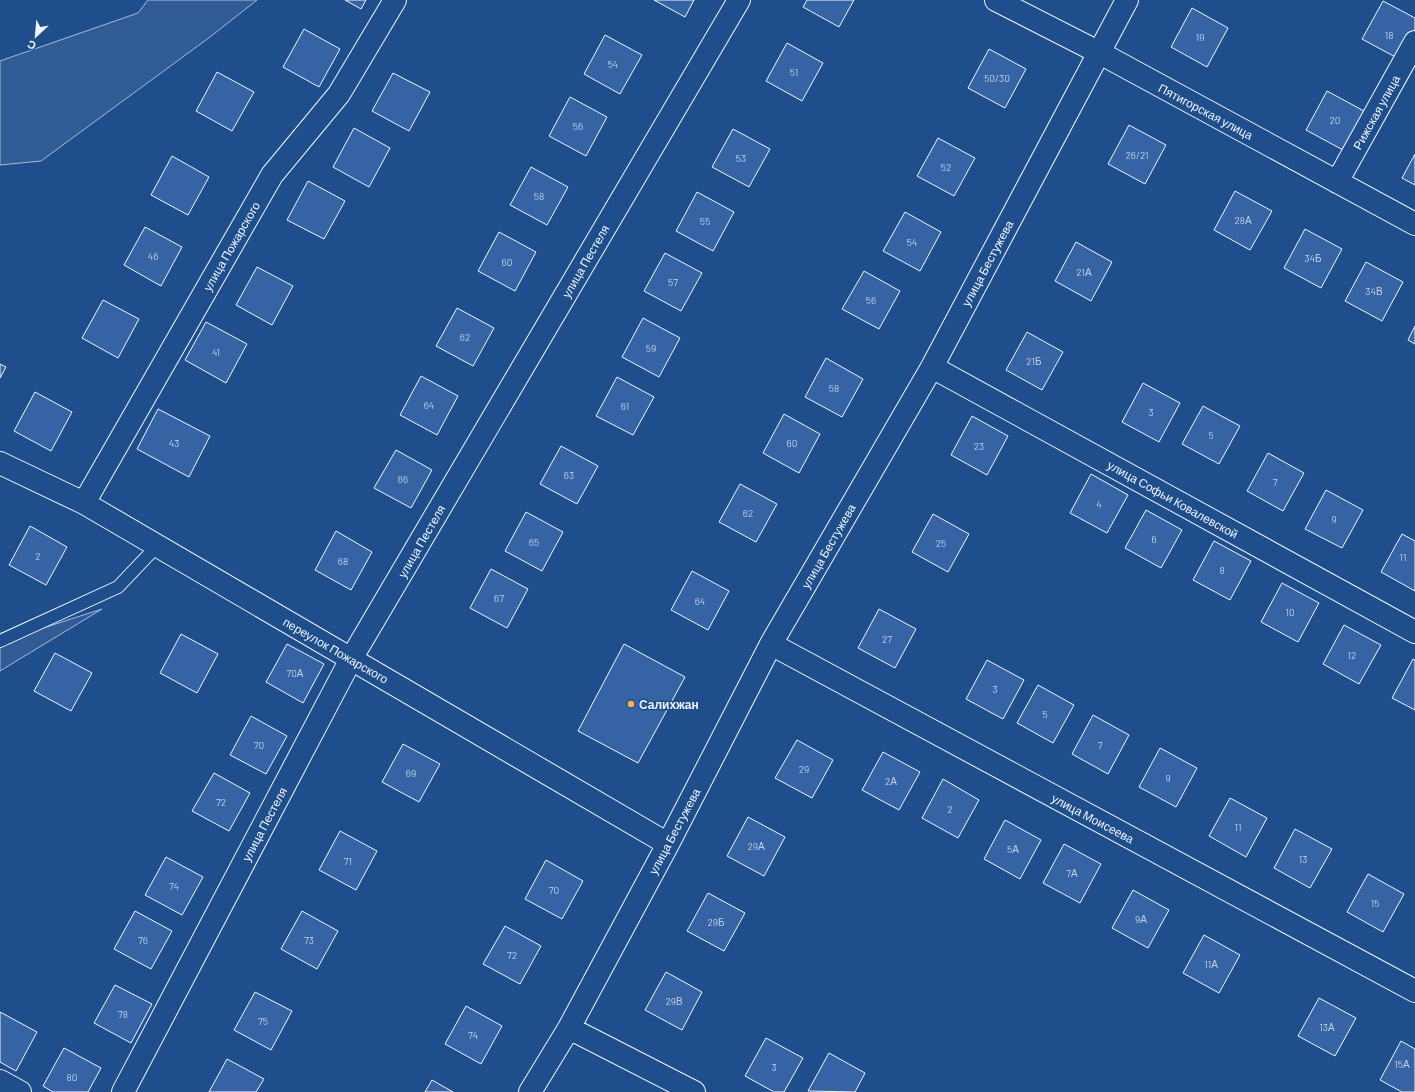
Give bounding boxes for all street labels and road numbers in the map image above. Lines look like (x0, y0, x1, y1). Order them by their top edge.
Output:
street label: Рижская улица (1350, 72, 1403, 152)
street label: Пятигорская улица (1156, 80, 1256, 143)
street label: улица Пожарского (200, 199, 263, 294)
street label: улица Бестужева (958, 217, 1017, 309)
street label: улица Пестеля (558, 222, 612, 300)
street label: улица Софьи Ковалевской (1105, 457, 1241, 542)
street label: улица Бестужева (798, 501, 859, 591)
street label: улица Пестеля (394, 502, 448, 580)
street label: переулок Пожарского (280, 614, 391, 687)
street label: улица Пестеля (239, 785, 290, 864)
street label: улица Бестужева (645, 785, 704, 877)
street label: улица Моисеева (1049, 790, 1137, 847)

